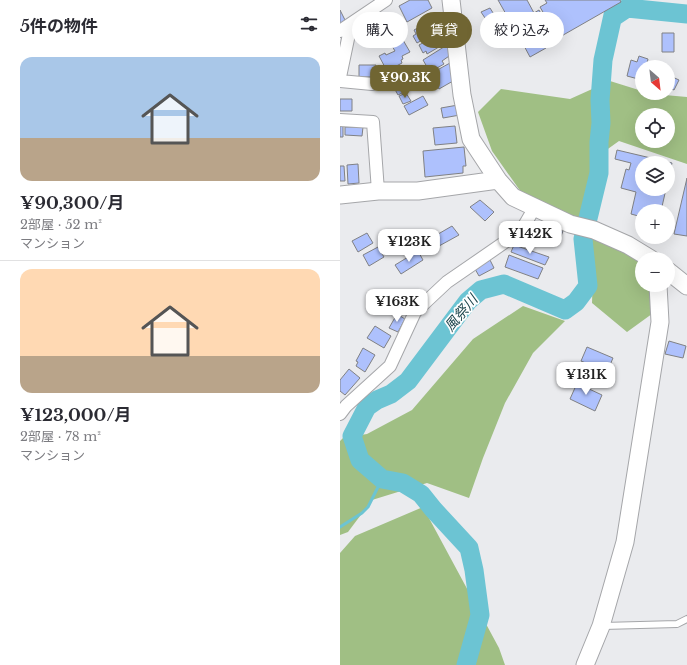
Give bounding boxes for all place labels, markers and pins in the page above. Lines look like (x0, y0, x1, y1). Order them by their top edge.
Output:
pin: ¥90.3K (372, 65, 438, 99)
pin: ¥142K (502, 221, 558, 255)
pin: ¥123K (381, 229, 437, 263)
pin: ¥163K (369, 289, 425, 323)
pin: ¥131K (558, 362, 614, 396)

